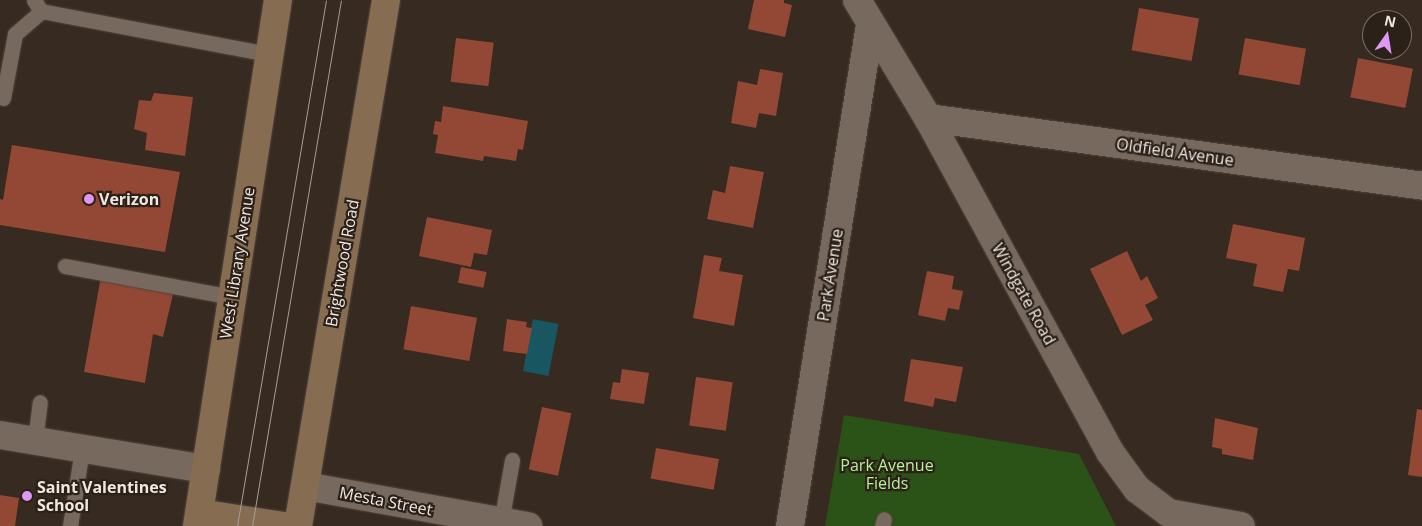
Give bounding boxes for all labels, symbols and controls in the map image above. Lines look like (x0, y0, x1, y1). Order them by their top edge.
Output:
north arrow (1362, 10, 1412, 60)
text: N (1383, 10, 1398, 31)
street label: Oldfield Avenue (1115, 134, 1235, 170)
street label: West Library Avenue (216, 186, 258, 340)
place label: Verizon (99, 189, 159, 209)
marker: Verizon (83, 193, 95, 205)
street label: Brightwood Road (321, 198, 363, 328)
street label: Park Avenue (813, 227, 847, 323)
street label: Windgate Road (988, 240, 1060, 348)
park label: Park Avenue Fields (840, 455, 934, 493)
place label: Saint Valentines School (37, 477, 167, 515)
street label: Mesta Street (338, 483, 434, 519)
marker: Saint Valentines School (21, 490, 33, 502)

